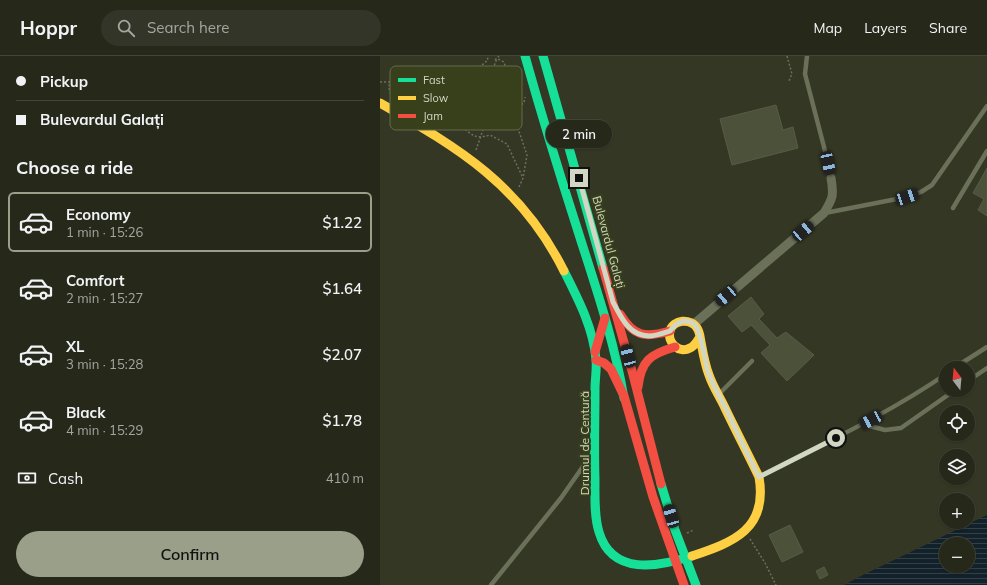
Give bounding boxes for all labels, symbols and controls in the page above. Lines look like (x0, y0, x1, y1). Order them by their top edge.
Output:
search box (101, 10, 381, 46)
text: Hoppr (20, 16, 77, 40)
icon: search (115, 17, 137, 39)
text: Search here (147, 18, 229, 37)
text: Map (813, 19, 842, 37)
text: Layers (864, 19, 907, 37)
text: Share (929, 19, 967, 37)
legend (390, 66, 522, 130)
text: Pickup (40, 72, 88, 91)
text: Fast (423, 73, 445, 87)
text: Slow (423, 91, 449, 105)
text: Jam (423, 109, 443, 123)
text: Bulevardul Galați (40, 110, 164, 129)
callout: 2 min (546, 120, 612, 148)
text: 2 min (562, 126, 596, 142)
car (820, 150, 836, 176)
text: Choose a ride (16, 156, 133, 179)
route end (570, 169, 588, 187)
car (894, 187, 920, 207)
street label: Bulevardul Galați (588, 194, 629, 290)
icon: car (18, 204, 54, 240)
text: Economy (66, 205, 131, 224)
text: $1.22 (322, 213, 362, 232)
car (790, 219, 816, 243)
text: 1 min · 15:26 (66, 224, 143, 240)
icon: car (18, 270, 54, 306)
text: Comfort (66, 271, 124, 290)
text: $1.64 (322, 279, 362, 298)
car (713, 284, 739, 308)
text: 2 min · 15:27 (66, 290, 143, 306)
icon: car (18, 336, 54, 372)
text: XL (66, 337, 84, 356)
car (619, 343, 637, 369)
text: $2.07 (322, 345, 362, 364)
text: 3 min · 15:28 (66, 356, 143, 372)
north arrow (939, 361, 975, 397)
map controls (939, 361, 975, 573)
street label: Drumul de Centură (577, 391, 592, 495)
icon: car (18, 402, 54, 438)
text: Black (66, 403, 105, 422)
button: locate (939, 405, 975, 441)
car (858, 409, 884, 431)
text: $1.78 (322, 411, 362, 430)
text: 4 min · 15:29 (66, 422, 143, 438)
route start (827, 429, 845, 447)
button: layers (939, 449, 975, 485)
icon: cash (16, 467, 38, 489)
text: Cash (48, 469, 83, 488)
text: 410 m (326, 470, 364, 486)
button: + (939, 493, 975, 529)
car (662, 503, 680, 529)
button: Confirm (16, 531, 364, 577)
button: − (939, 537, 975, 573)

